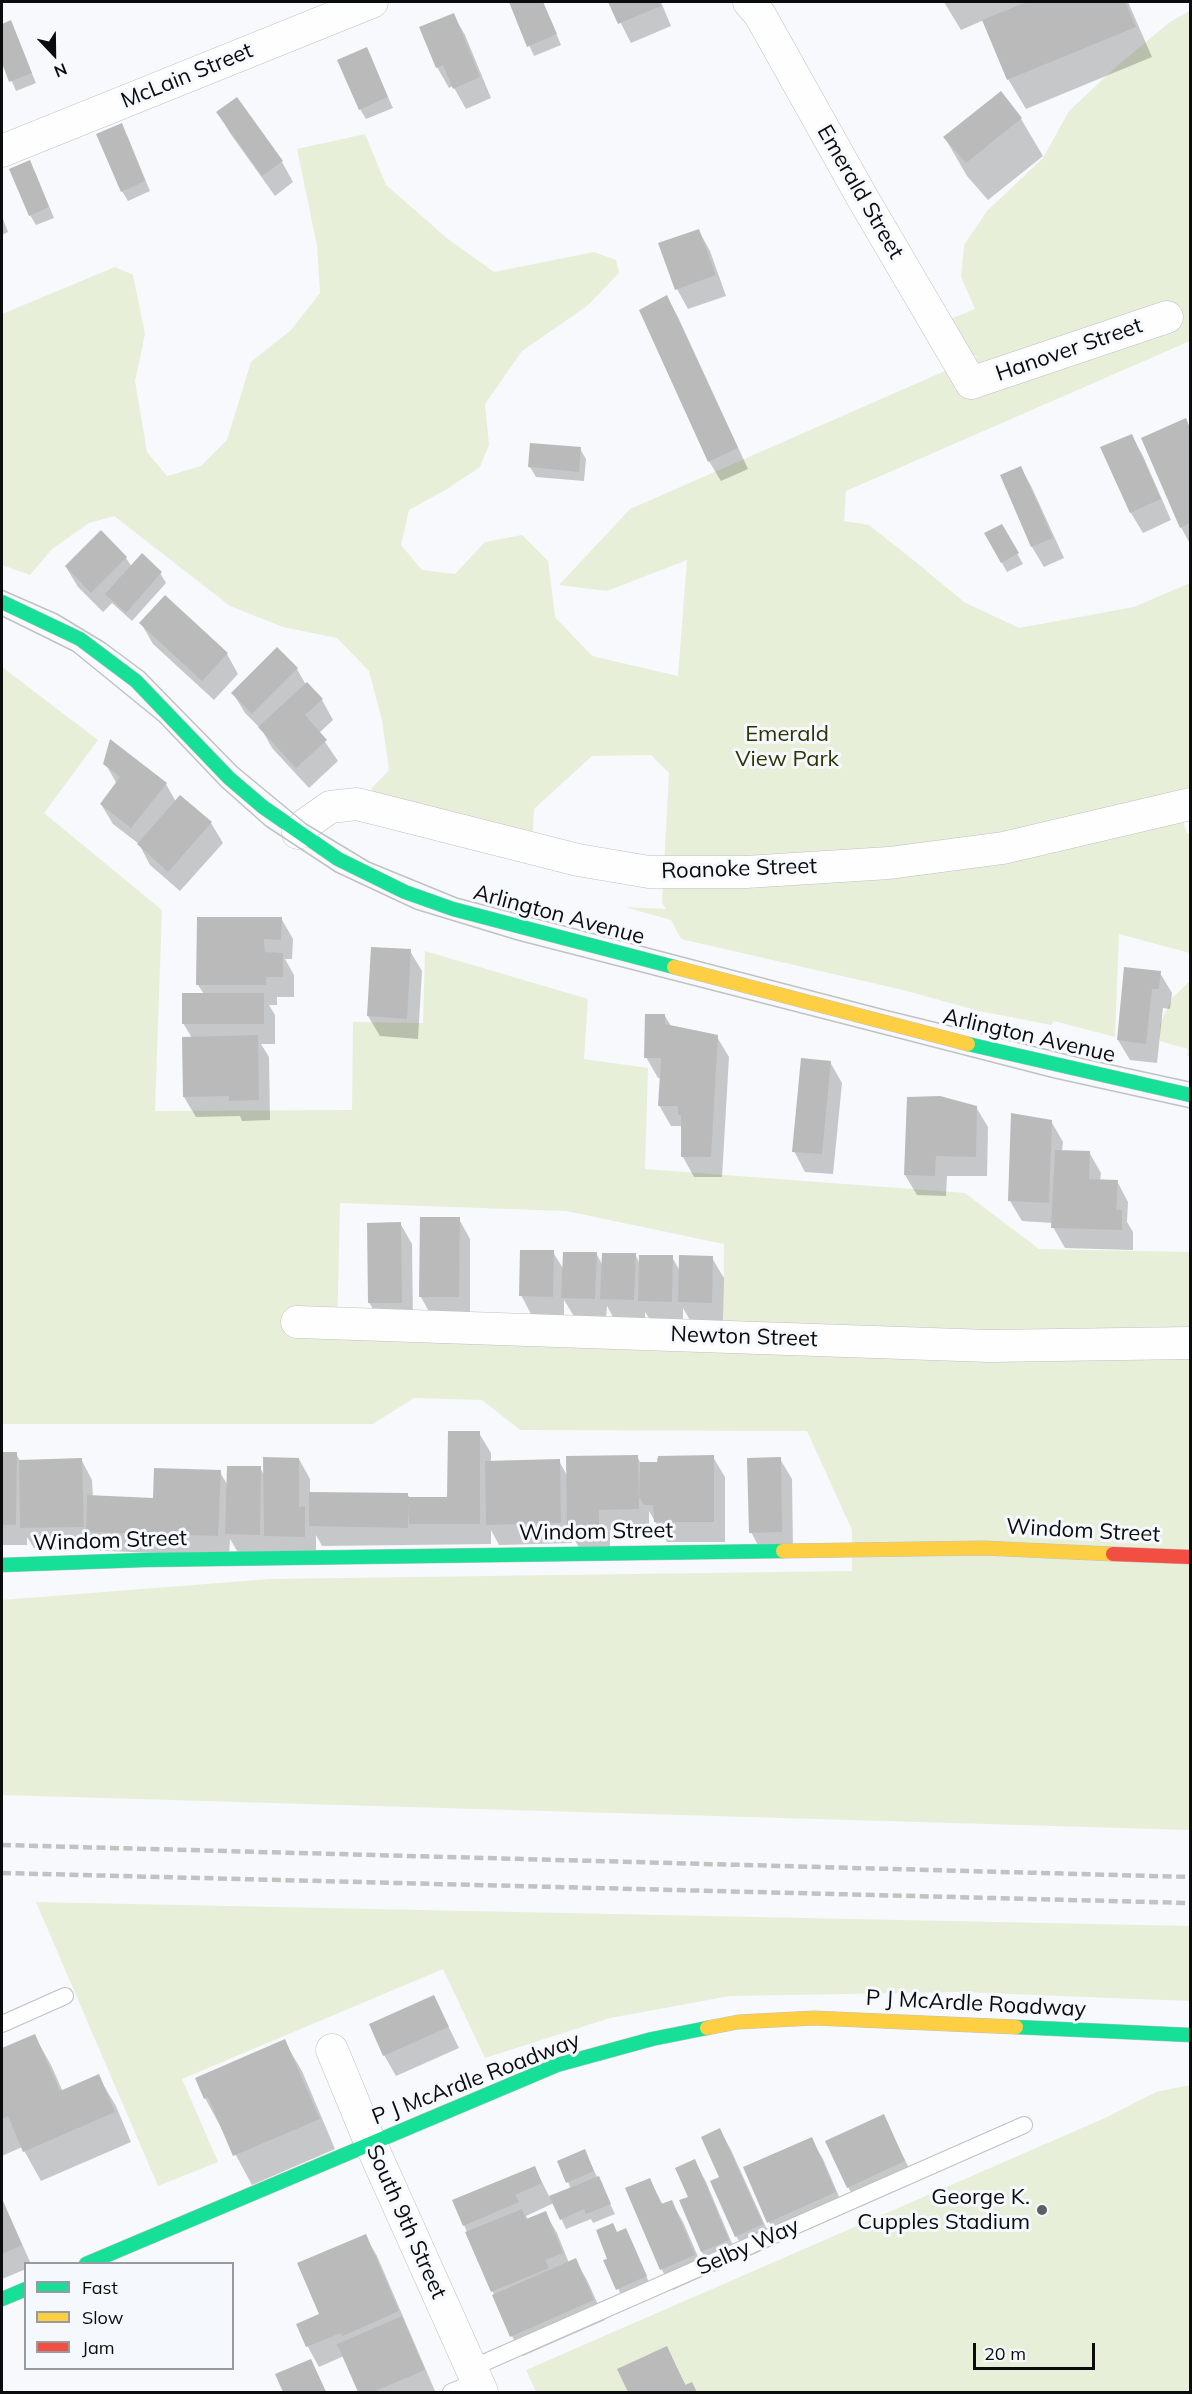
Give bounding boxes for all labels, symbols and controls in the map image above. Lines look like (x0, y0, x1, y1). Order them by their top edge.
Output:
north arrow (24, 24, 84, 84)
street label: McLain Street (117, 38, 257, 114)
text: N (51, 59, 70, 82)
street label: Emerald Street (811, 120, 909, 264)
street label: Hanover Street (992, 313, 1146, 387)
park label: Emerald View Park (735, 721, 839, 772)
street label: Roanoke Street (661, 853, 817, 885)
street label: Arlington Avenue (470, 879, 648, 951)
street label: Arlington Avenue (940, 1003, 1118, 1069)
street label: Newton Street (670, 1321, 818, 1353)
street label: Windom Street (1005, 1514, 1161, 1548)
street label: Windom Street (519, 1517, 673, 1547)
street label: Windom Street (32, 1525, 188, 1557)
street label: P J McArdle Roadway (865, 1985, 1087, 2023)
street label: P J McArdle Roadway (368, 2027, 584, 2131)
street label: South 9th Street (360, 2141, 452, 2303)
place label: George K. Cupples Stadium (857, 2184, 1030, 2236)
marker: George K. Cupples Stadium (1035, 2203, 1049, 2217)
street label: Selby Way (693, 2213, 803, 2281)
legend (24, 2262, 234, 2370)
text: Fast (82, 2276, 118, 2299)
text: Slow (82, 2306, 123, 2329)
scale bar (976, 2331, 1098, 2369)
text: Jam (82, 2336, 115, 2359)
text: 20 m (984, 2342, 1026, 2365)

